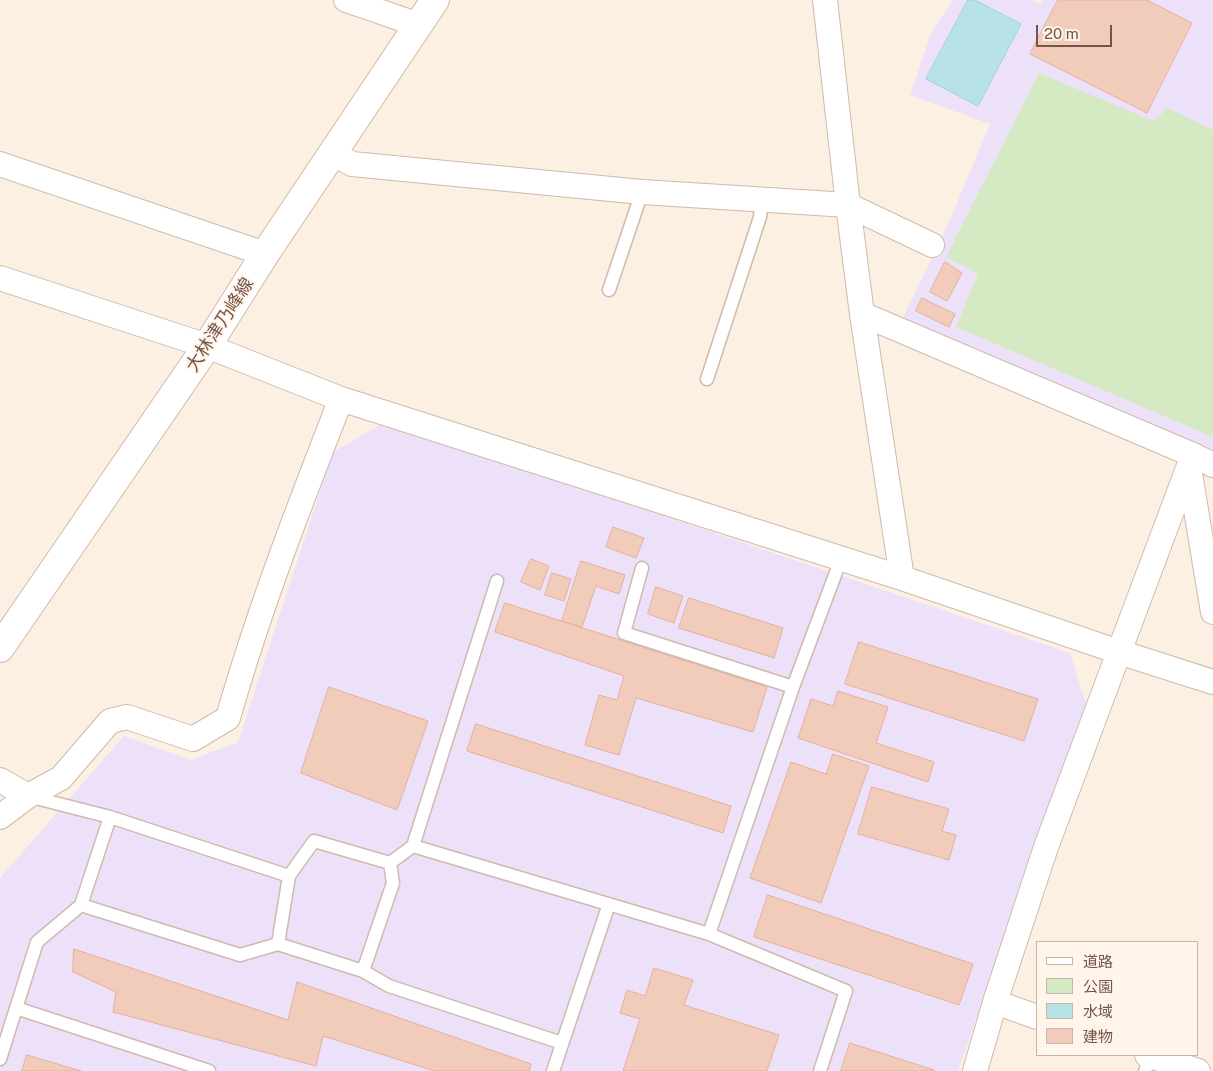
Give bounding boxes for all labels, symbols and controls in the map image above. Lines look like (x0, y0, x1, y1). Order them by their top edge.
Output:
scale bar (1038, 15, 1114, 47)
text: 20 m (1044, 25, 1079, 42)
street label: 大林津乃峰線 (182, 274, 258, 376)
legend (1036, 941, 1198, 1056)
text: 道路 (1083, 953, 1113, 970)
text: 公園 (1083, 978, 1113, 995)
text: 水域 (1083, 1003, 1113, 1020)
text: 建物 (1083, 1028, 1113, 1045)

